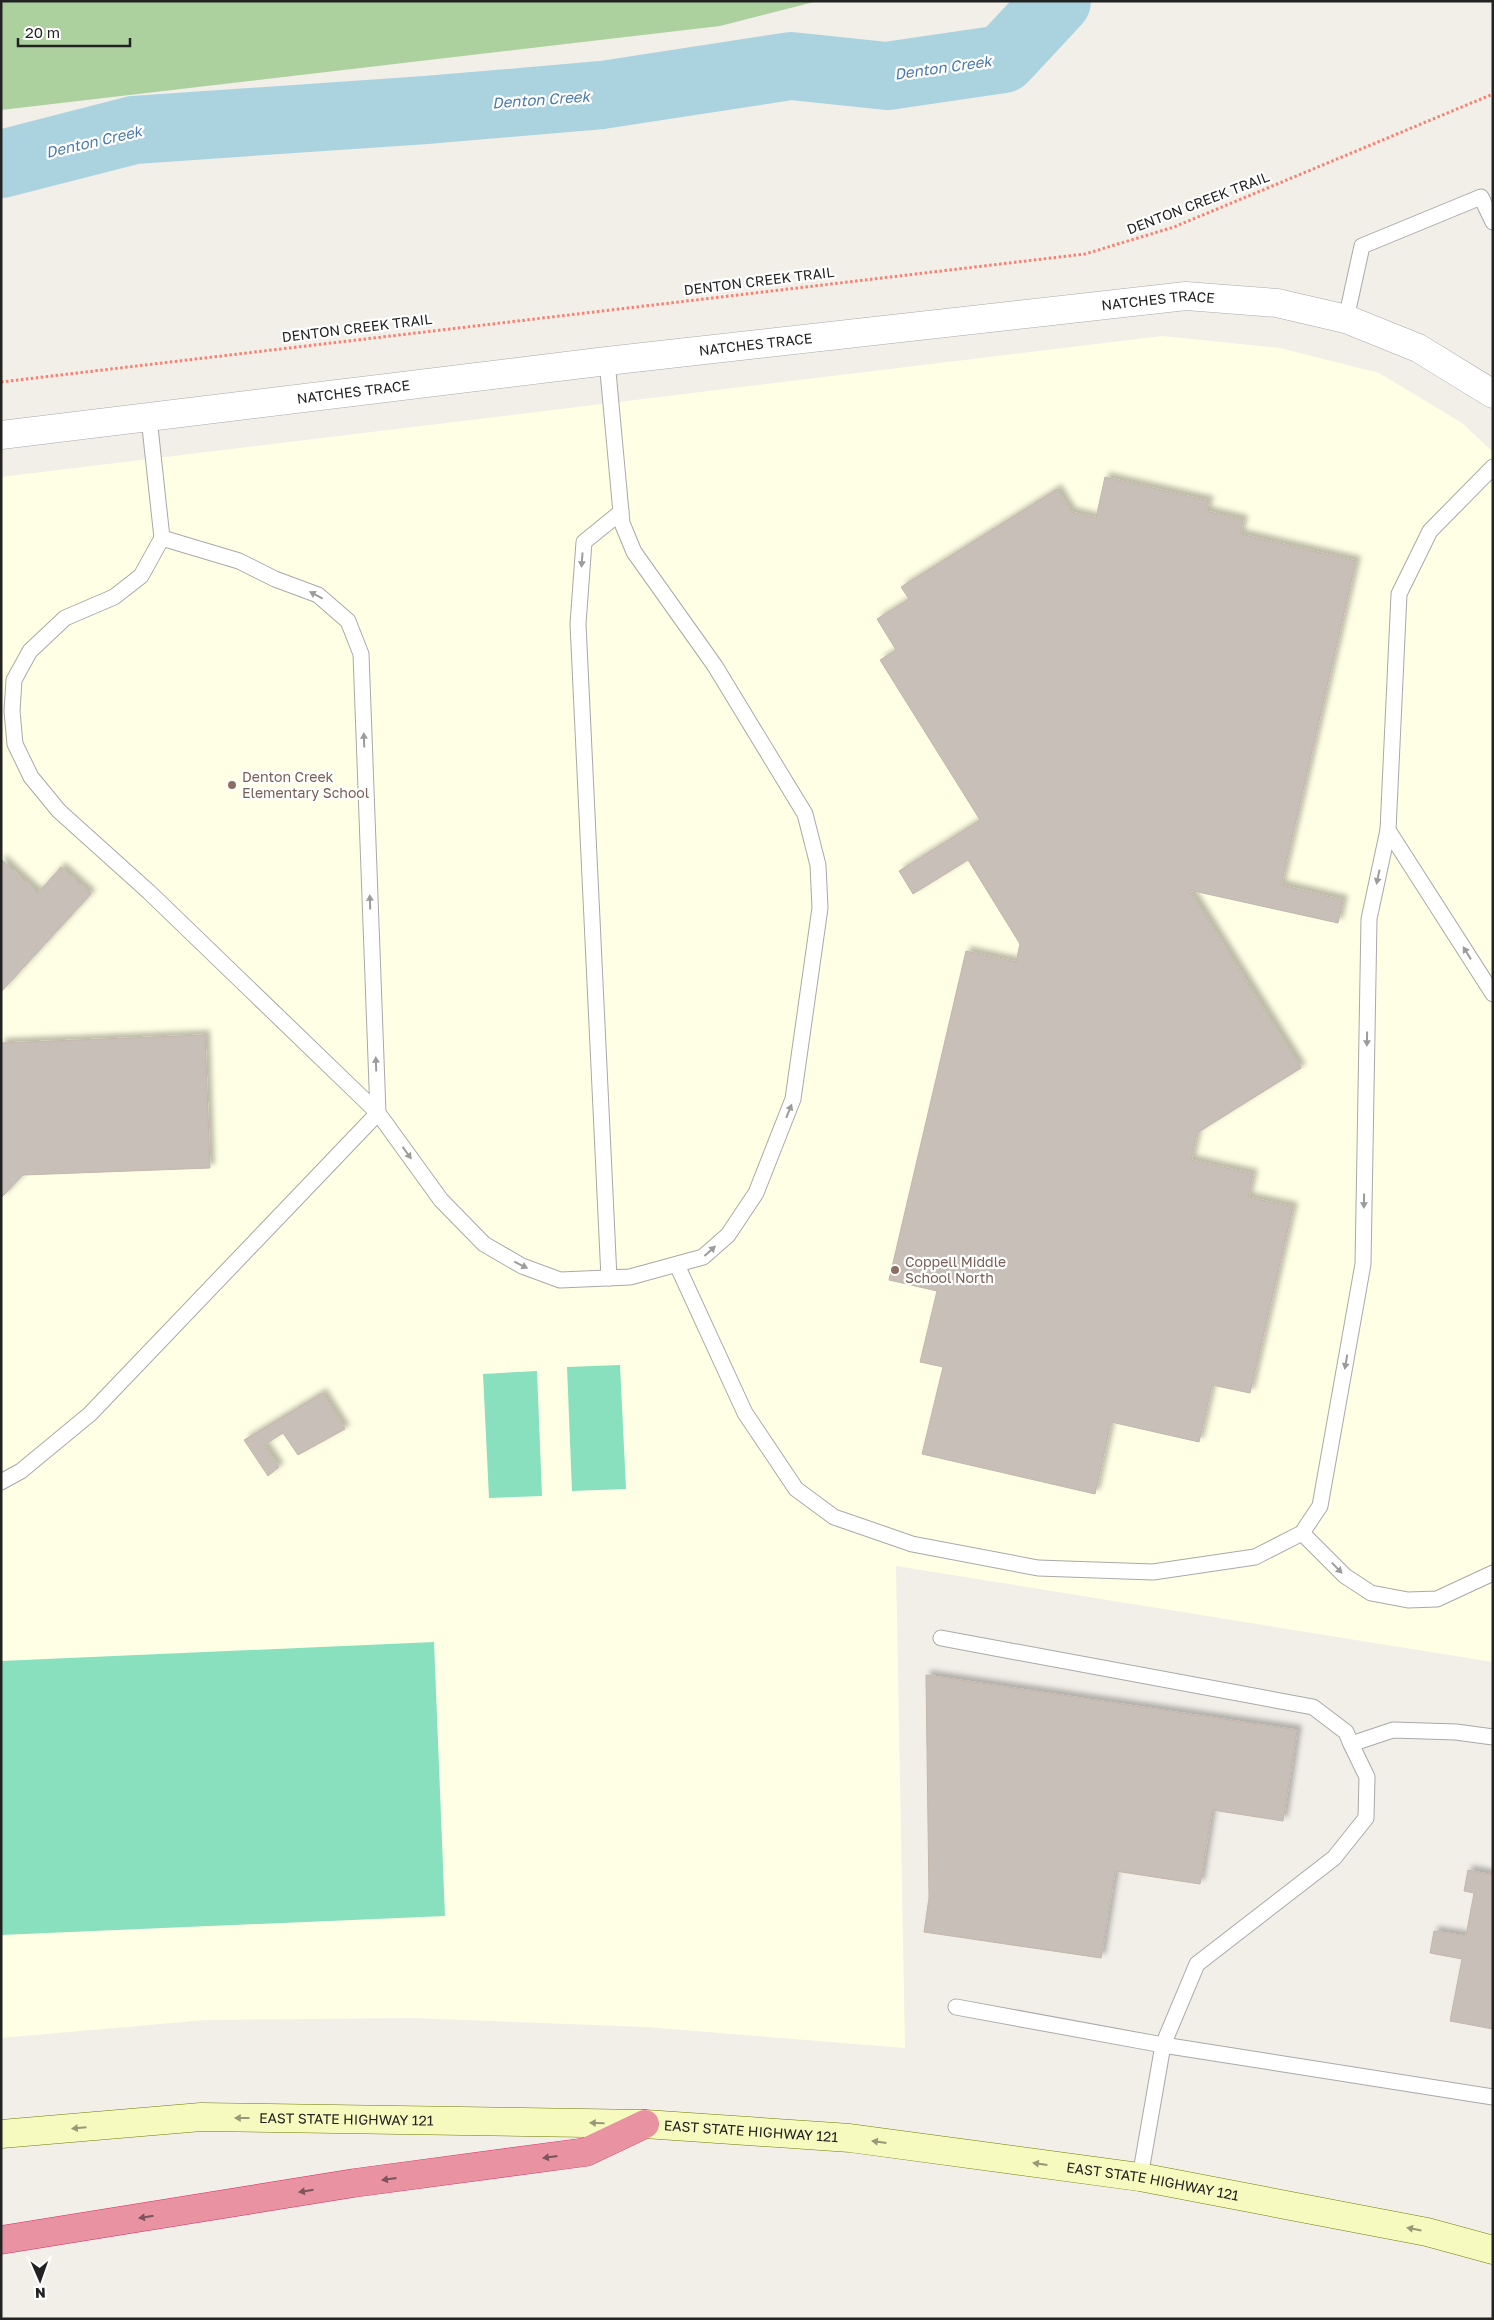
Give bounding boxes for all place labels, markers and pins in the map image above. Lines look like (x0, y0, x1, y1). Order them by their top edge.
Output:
place label: Denton Creek Elementary School (242, 768, 369, 801)
marker: Denton Creek Elementary School (226, 779, 238, 791)
place label: Coppell Middle School North (905, 1253, 1006, 1286)
marker: Coppell Middle School North (889, 1264, 901, 1276)

